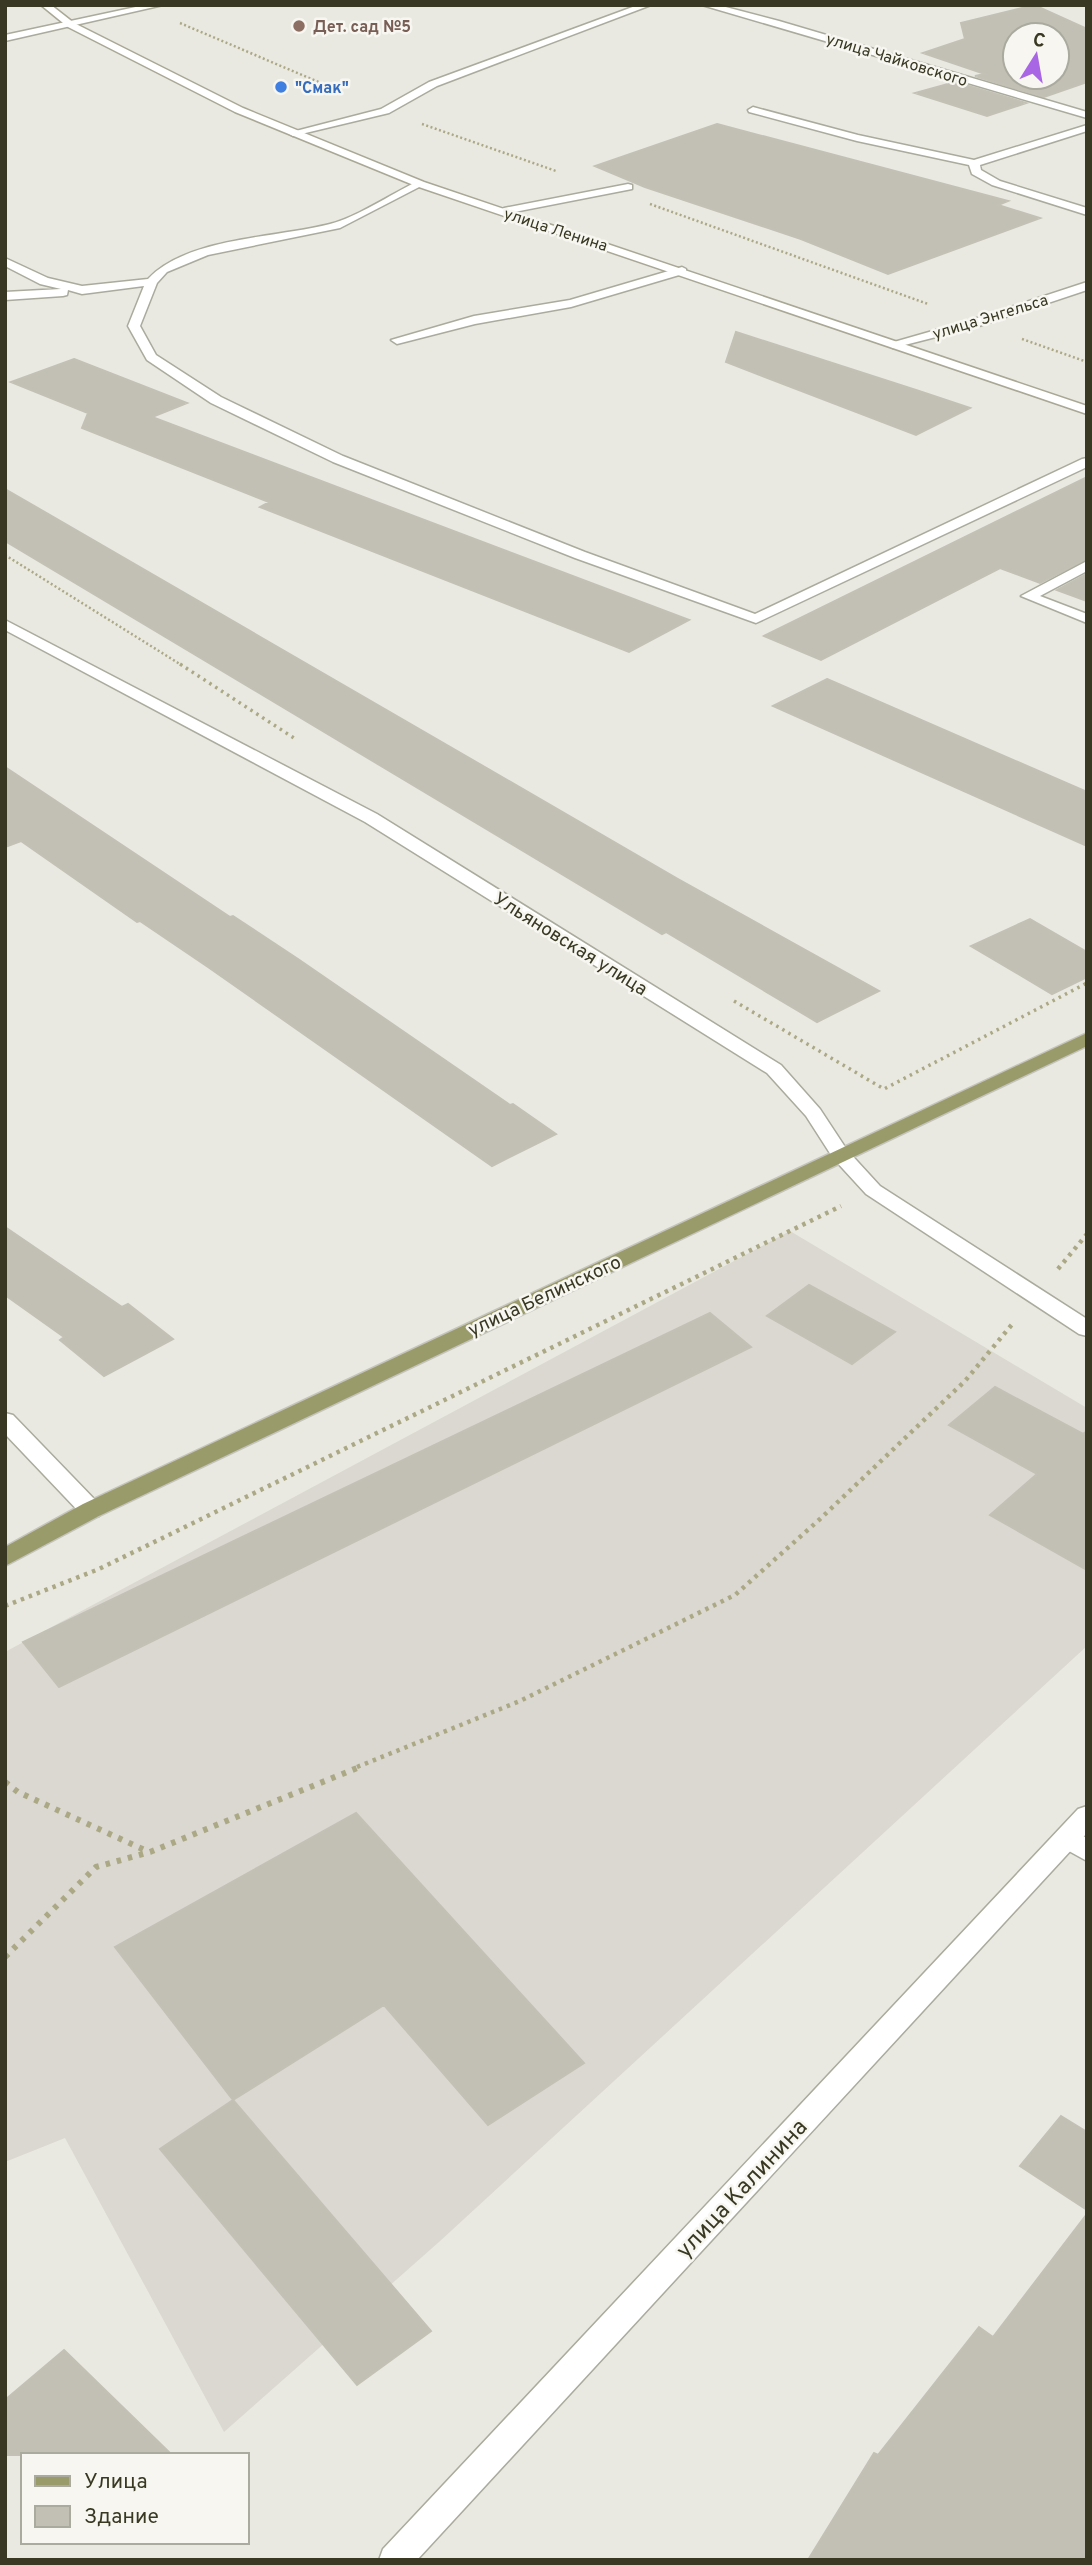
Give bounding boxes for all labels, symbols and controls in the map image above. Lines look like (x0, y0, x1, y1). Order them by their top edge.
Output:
marker: Дет. сад №5 (291, 18, 307, 34)
place label: Дет. сад №5 (313, 18, 411, 38)
north arrow (1001, 21, 1071, 91)
text: С (1031, 28, 1047, 54)
street label: улица Чайковского (823, 30, 970, 92)
marker: "Смак" (273, 79, 289, 95)
place label: "Смак" (295, 79, 349, 99)
street label: улица Ленина (501, 205, 610, 257)
street label: улица Энгельса (930, 291, 1051, 345)
street label: Ульяновская улица (488, 888, 652, 1002)
street label: улица Белинского (465, 1251, 625, 1343)
street label: улица Калинина (671, 2114, 815, 2265)
legend (21, 2453, 248, 2544)
text: Улица (84, 2469, 148, 2496)
text: Здание (84, 2504, 159, 2531)

